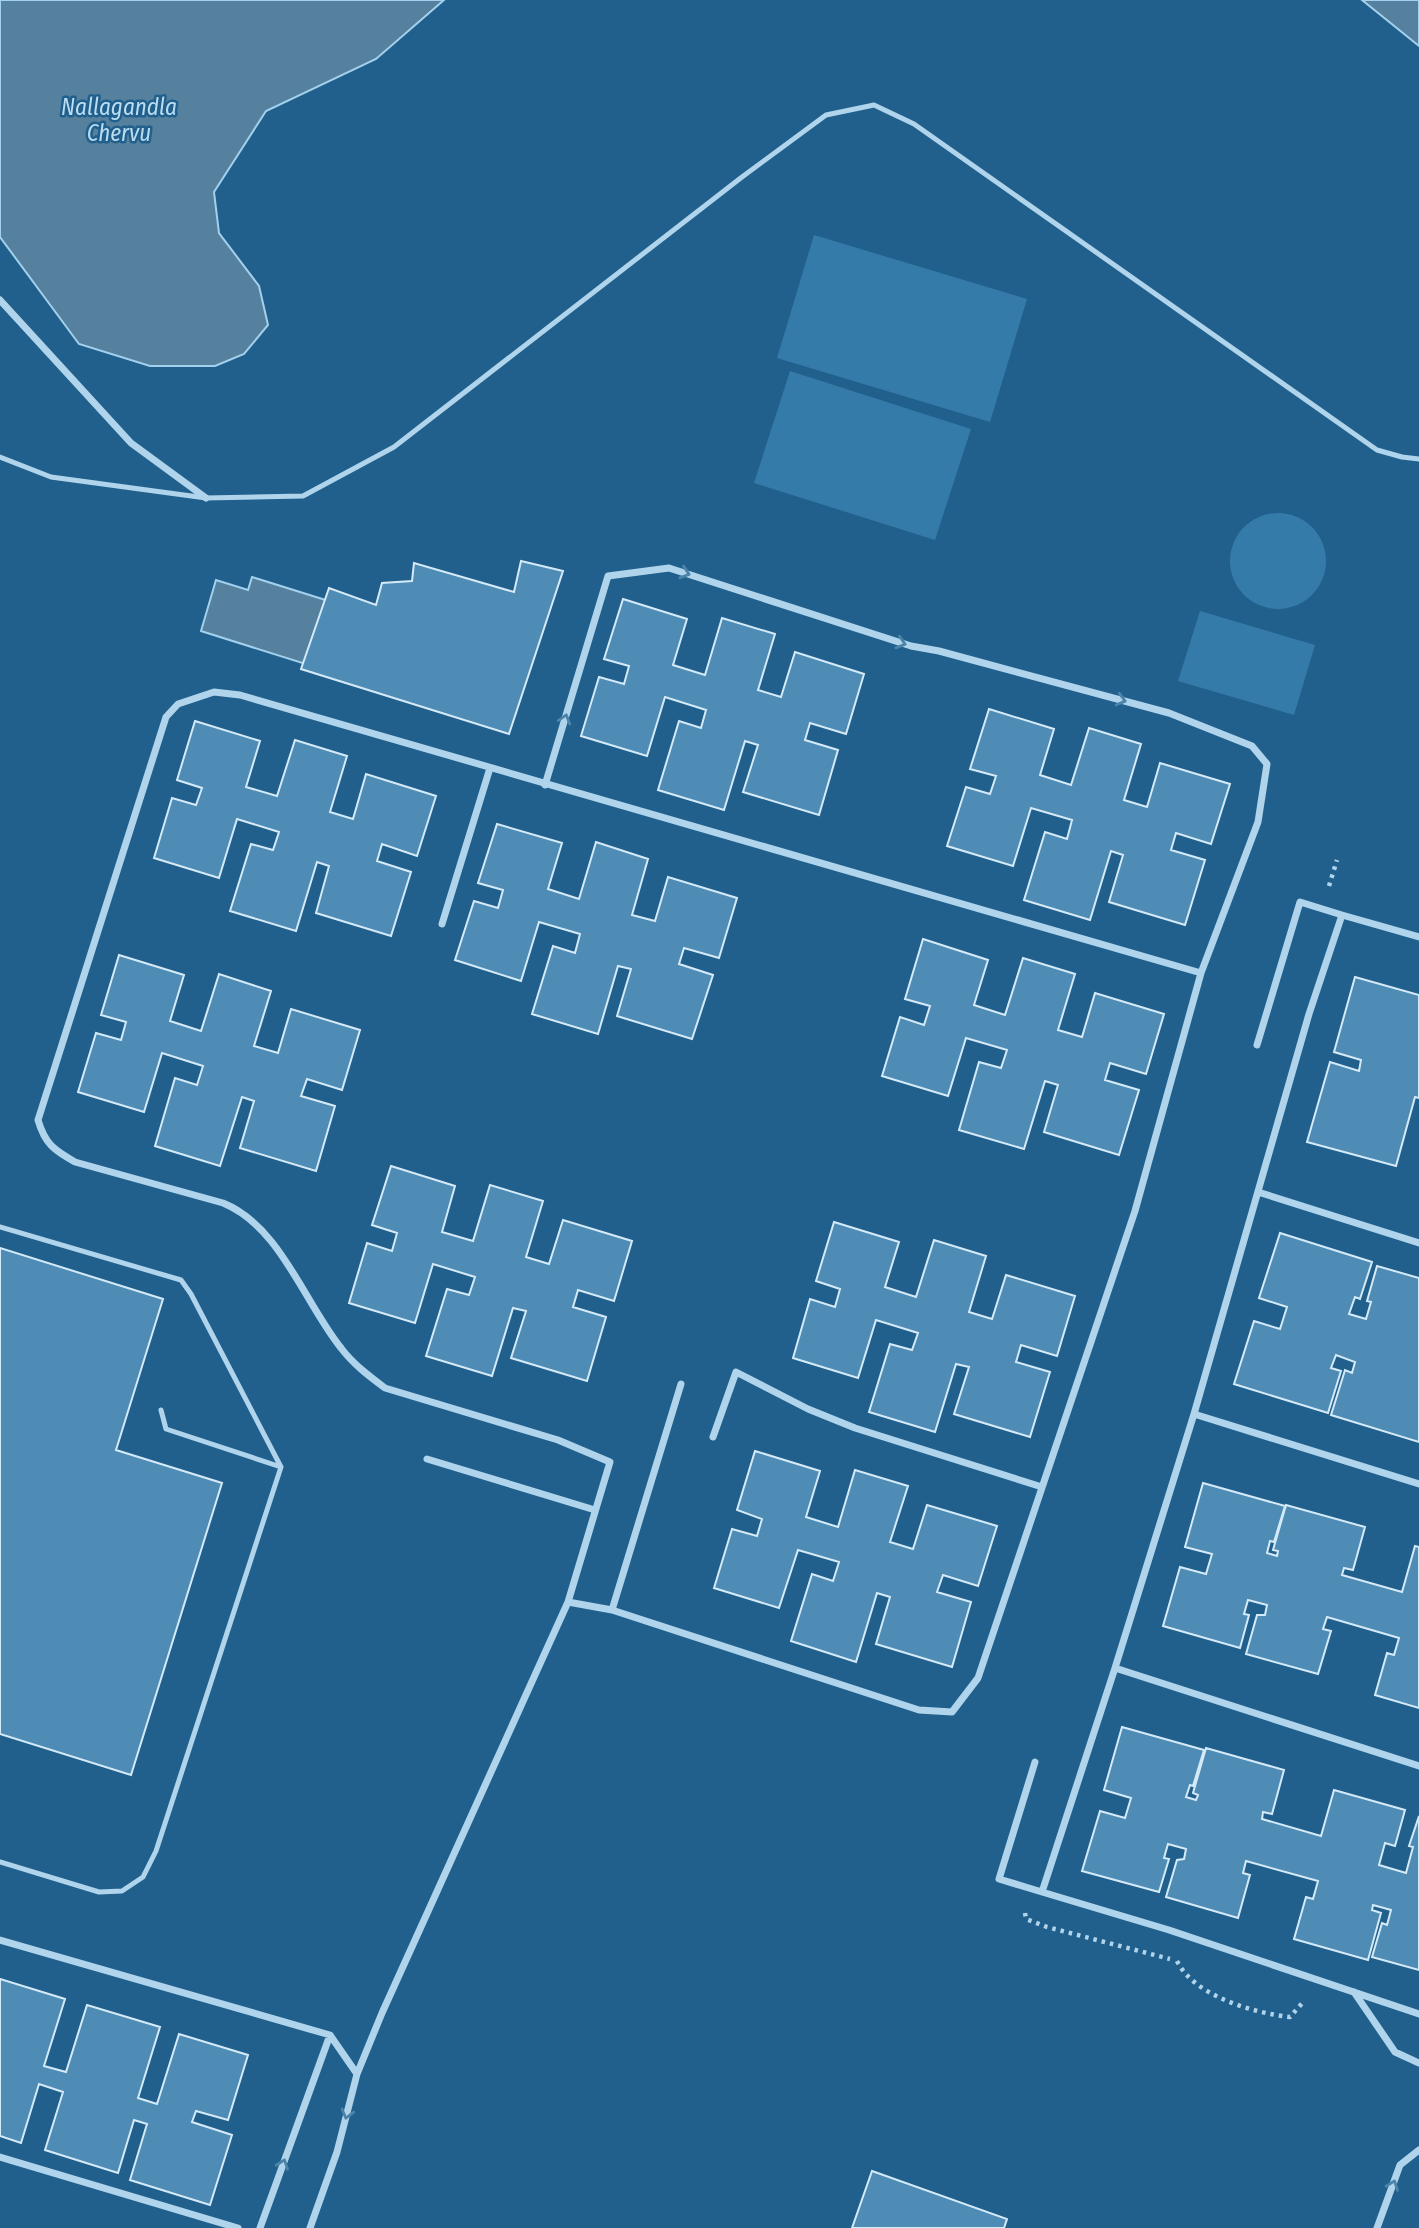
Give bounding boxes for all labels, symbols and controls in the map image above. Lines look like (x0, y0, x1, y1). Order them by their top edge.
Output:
water label: Nallagandla Chervu (61, 93, 177, 147)
one-way arrow (678, 565, 690, 580)
one-way arrow (895, 634, 907, 649)
one-way arrow (1115, 692, 1127, 707)
one-way arrow (556, 714, 571, 726)
one-way arrow (341, 2108, 355, 2120)
one-way arrow (275, 2158, 289, 2170)
one-way arrow (1385, 2180, 1399, 2192)

